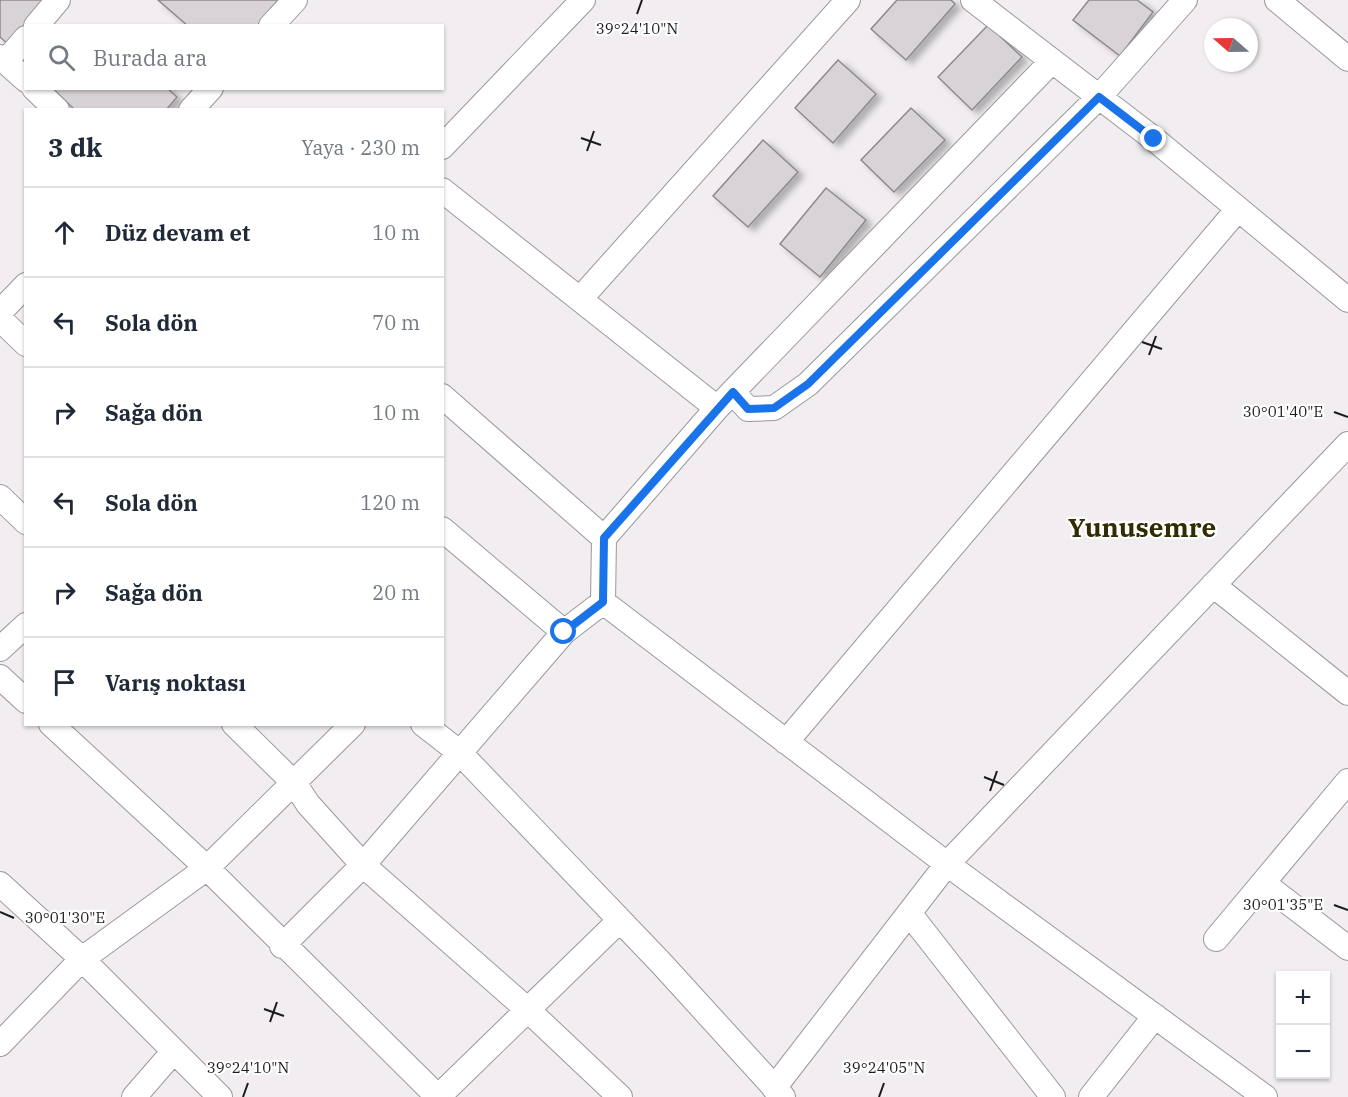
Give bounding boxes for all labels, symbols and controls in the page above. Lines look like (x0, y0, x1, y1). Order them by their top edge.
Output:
north arrow (1204, 18, 1258, 72)
text: 39°24'10"N (596, 19, 678, 38)
search box (24, 24, 444, 90)
icon: search (45, 41, 78, 74)
text: Burada ara (93, 43, 207, 72)
route end (1140, 125, 1166, 151)
text: 3 dk (48, 130, 102, 164)
text: Yaya · 230 m (301, 134, 420, 161)
icon: ahead (48, 216, 81, 249)
text: Düz devam et (105, 218, 250, 247)
text: 10 m (372, 219, 420, 246)
icon: left (48, 306, 81, 339)
text: Sola dön (105, 308, 198, 337)
text: 70 m (372, 309, 420, 336)
icon: right (48, 396, 81, 429)
text: Sağa dön (105, 398, 203, 427)
text: 10 m (372, 399, 420, 426)
text: 30°01'40"E (1243, 402, 1323, 421)
icon: left (48, 486, 81, 519)
text: Sola dön (105, 488, 198, 517)
text: 120 m (360, 489, 420, 516)
district label: Yunusemre (1068, 510, 1216, 544)
icon: right (48, 576, 81, 609)
text: Sağa dön (105, 578, 203, 607)
text: 20 m (372, 579, 420, 606)
route start (550, 618, 576, 644)
icon: arrive (48, 666, 81, 699)
text: Varış noktası (105, 668, 246, 697)
text: 30°01'35"E (1243, 895, 1323, 914)
text: 30°01'30"E (25, 908, 105, 927)
map controls (1276, 971, 1330, 1079)
button: + (1276, 971, 1330, 1025)
button: − (1276, 1025, 1330, 1079)
text: 39°24'10"N (207, 1058, 289, 1077)
text: 39°24'05"N (843, 1058, 925, 1077)

